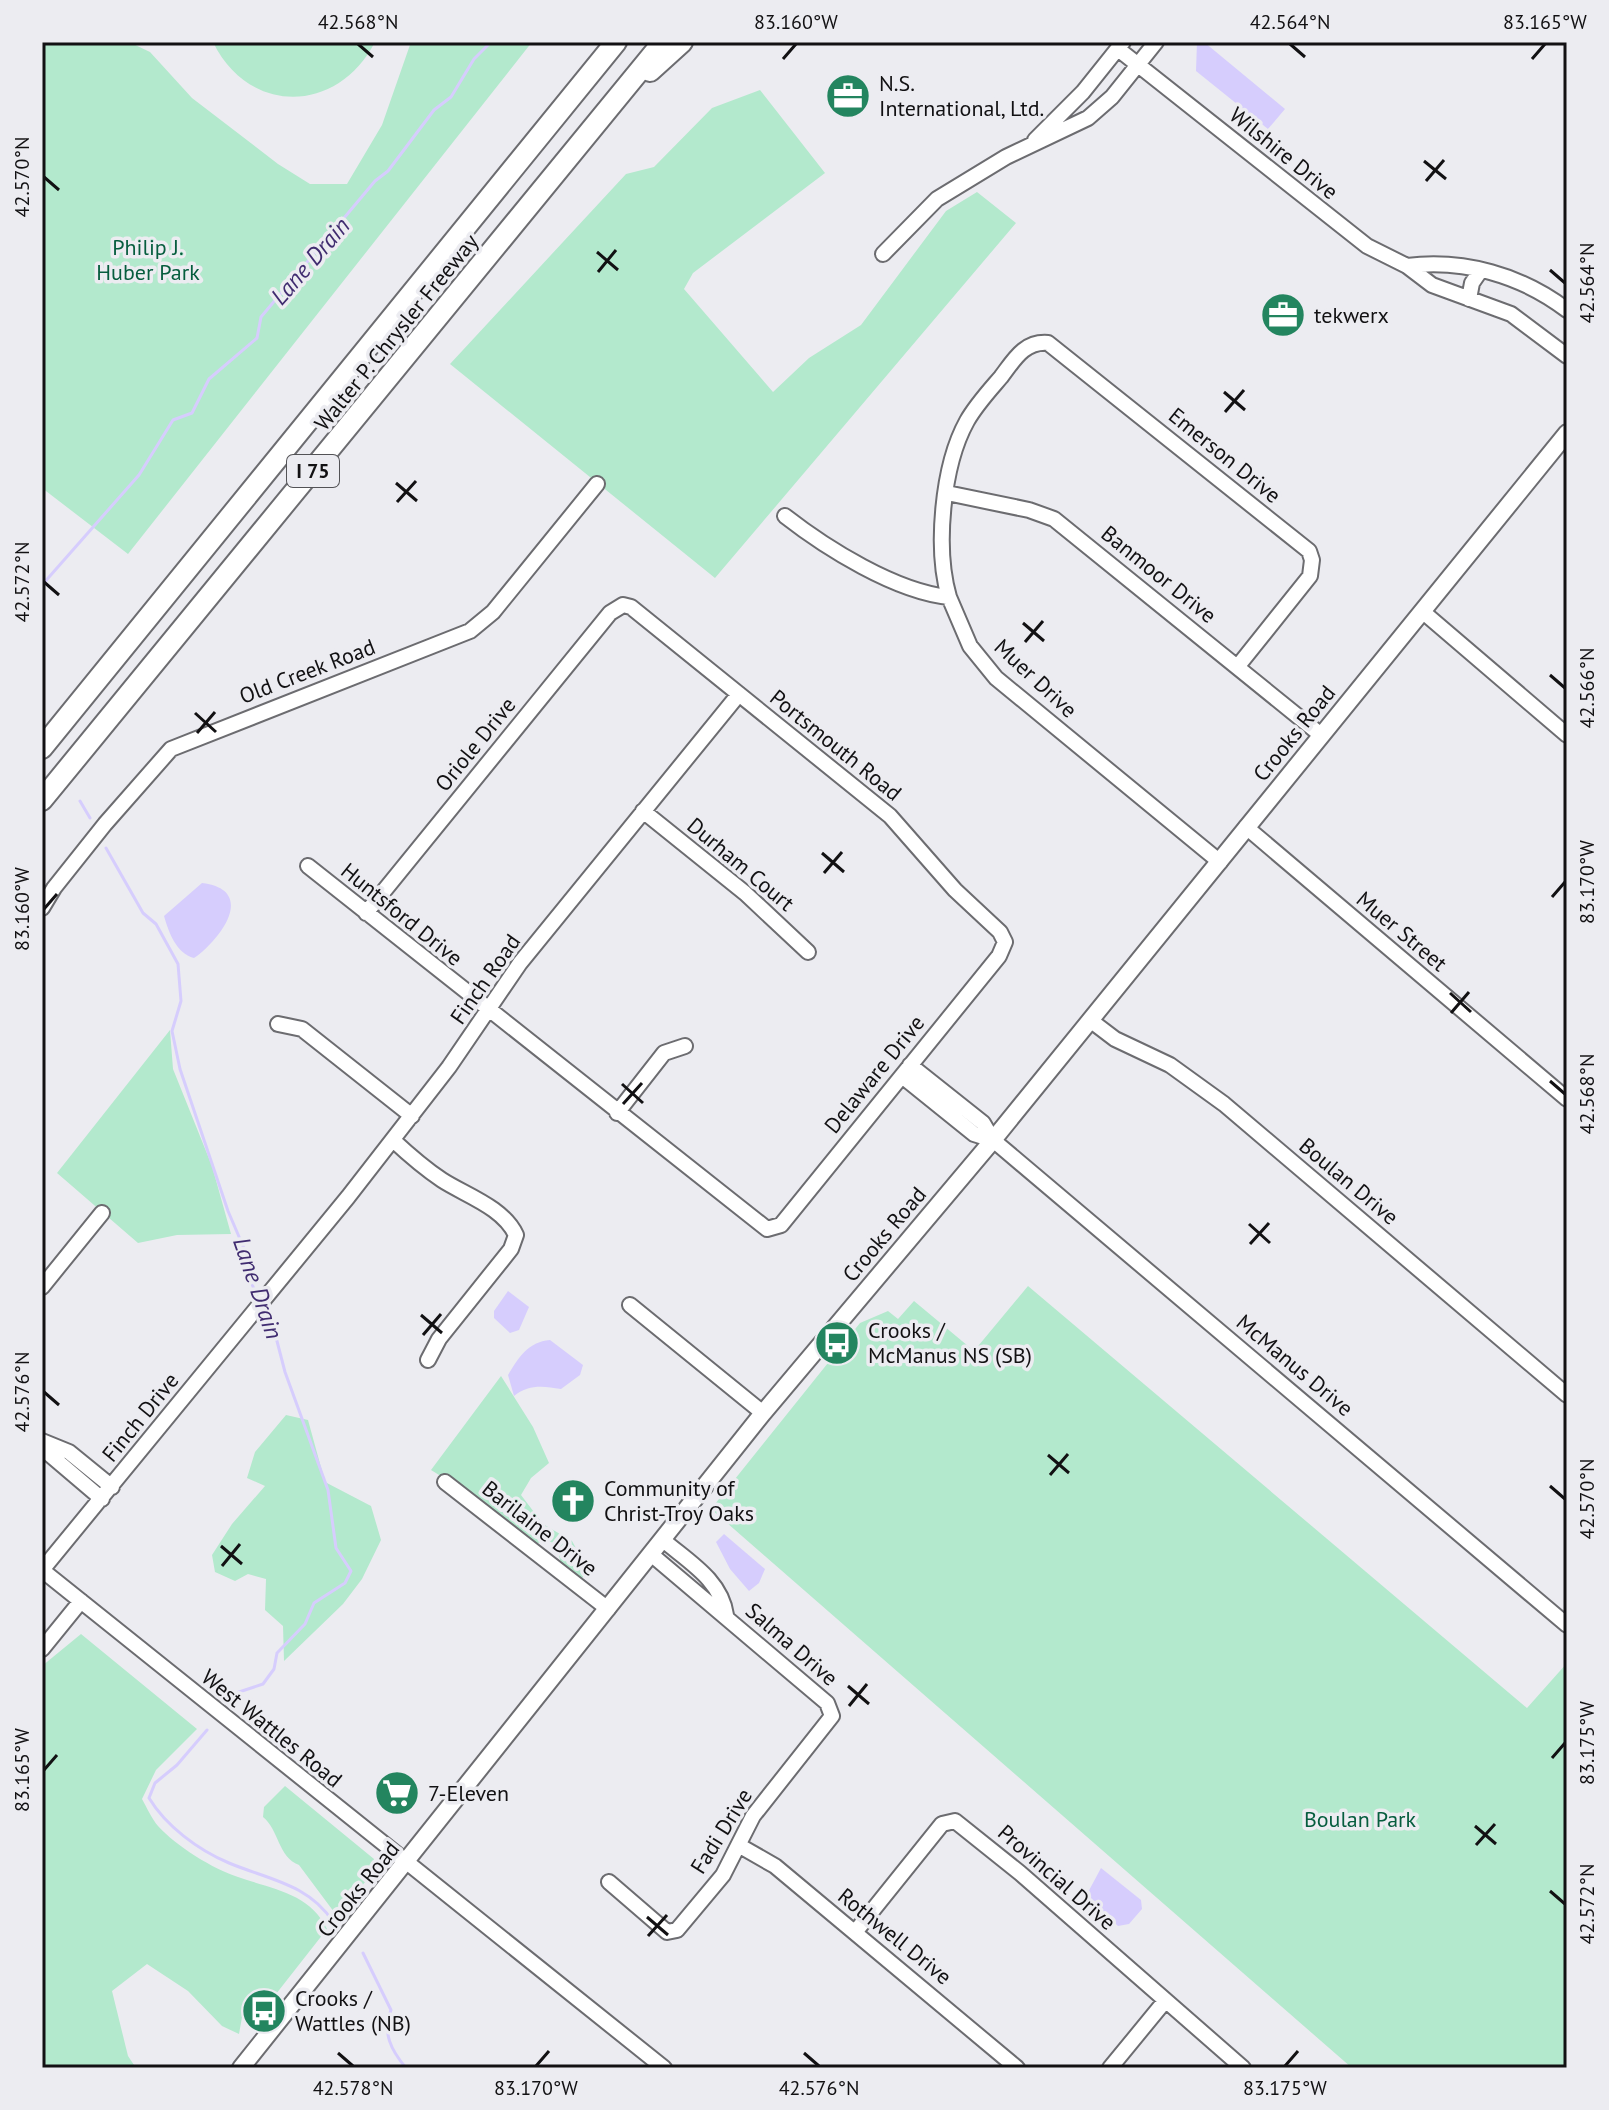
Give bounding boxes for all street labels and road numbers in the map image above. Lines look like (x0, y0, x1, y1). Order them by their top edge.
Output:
street label: Wilshire Drive (1224, 101, 1344, 205)
street label: Walter P. Chrysler Freeway (308, 227, 485, 436)
street label: Emerson Drive (1163, 401, 1287, 509)
road number: I 75 (287, 455, 339, 487)
street label: Banmoor Drive (1096, 519, 1222, 629)
street label: Old Creek Road (235, 632, 379, 710)
street label: Muer Drive (989, 633, 1083, 723)
street label: Crooks Road (1247, 679, 1341, 787)
street label: Portsmouth Road (764, 683, 908, 807)
street label: Oriole Drive (429, 691, 521, 797)
street label: Durham Court (682, 811, 801, 917)
street label: Huntsford Drive (335, 856, 469, 972)
street label: Muer Street (1351, 885, 1454, 977)
street label: Finch Road (444, 928, 526, 1030)
street label: Delaware Drive (818, 1009, 930, 1139)
street label: Boulan Drive (1294, 1131, 1404, 1231)
street label: Crooks Road (836, 1181, 932, 1287)
street label: McManus Drive (1231, 1308, 1359, 1422)
street label: Finch Drive (96, 1367, 184, 1467)
street label: Barilaine Drive (477, 1474, 603, 1582)
street label: Salma Drive (740, 1596, 844, 1692)
street label: West Wattles Road (196, 1663, 348, 1793)
street label: Fadi Drive (684, 1783, 758, 1879)
street label: Provincial Drive (992, 1818, 1122, 1936)
street label: Crooks Road (311, 1835, 405, 1943)
street label: Rothwell Drive (832, 1882, 958, 1990)

